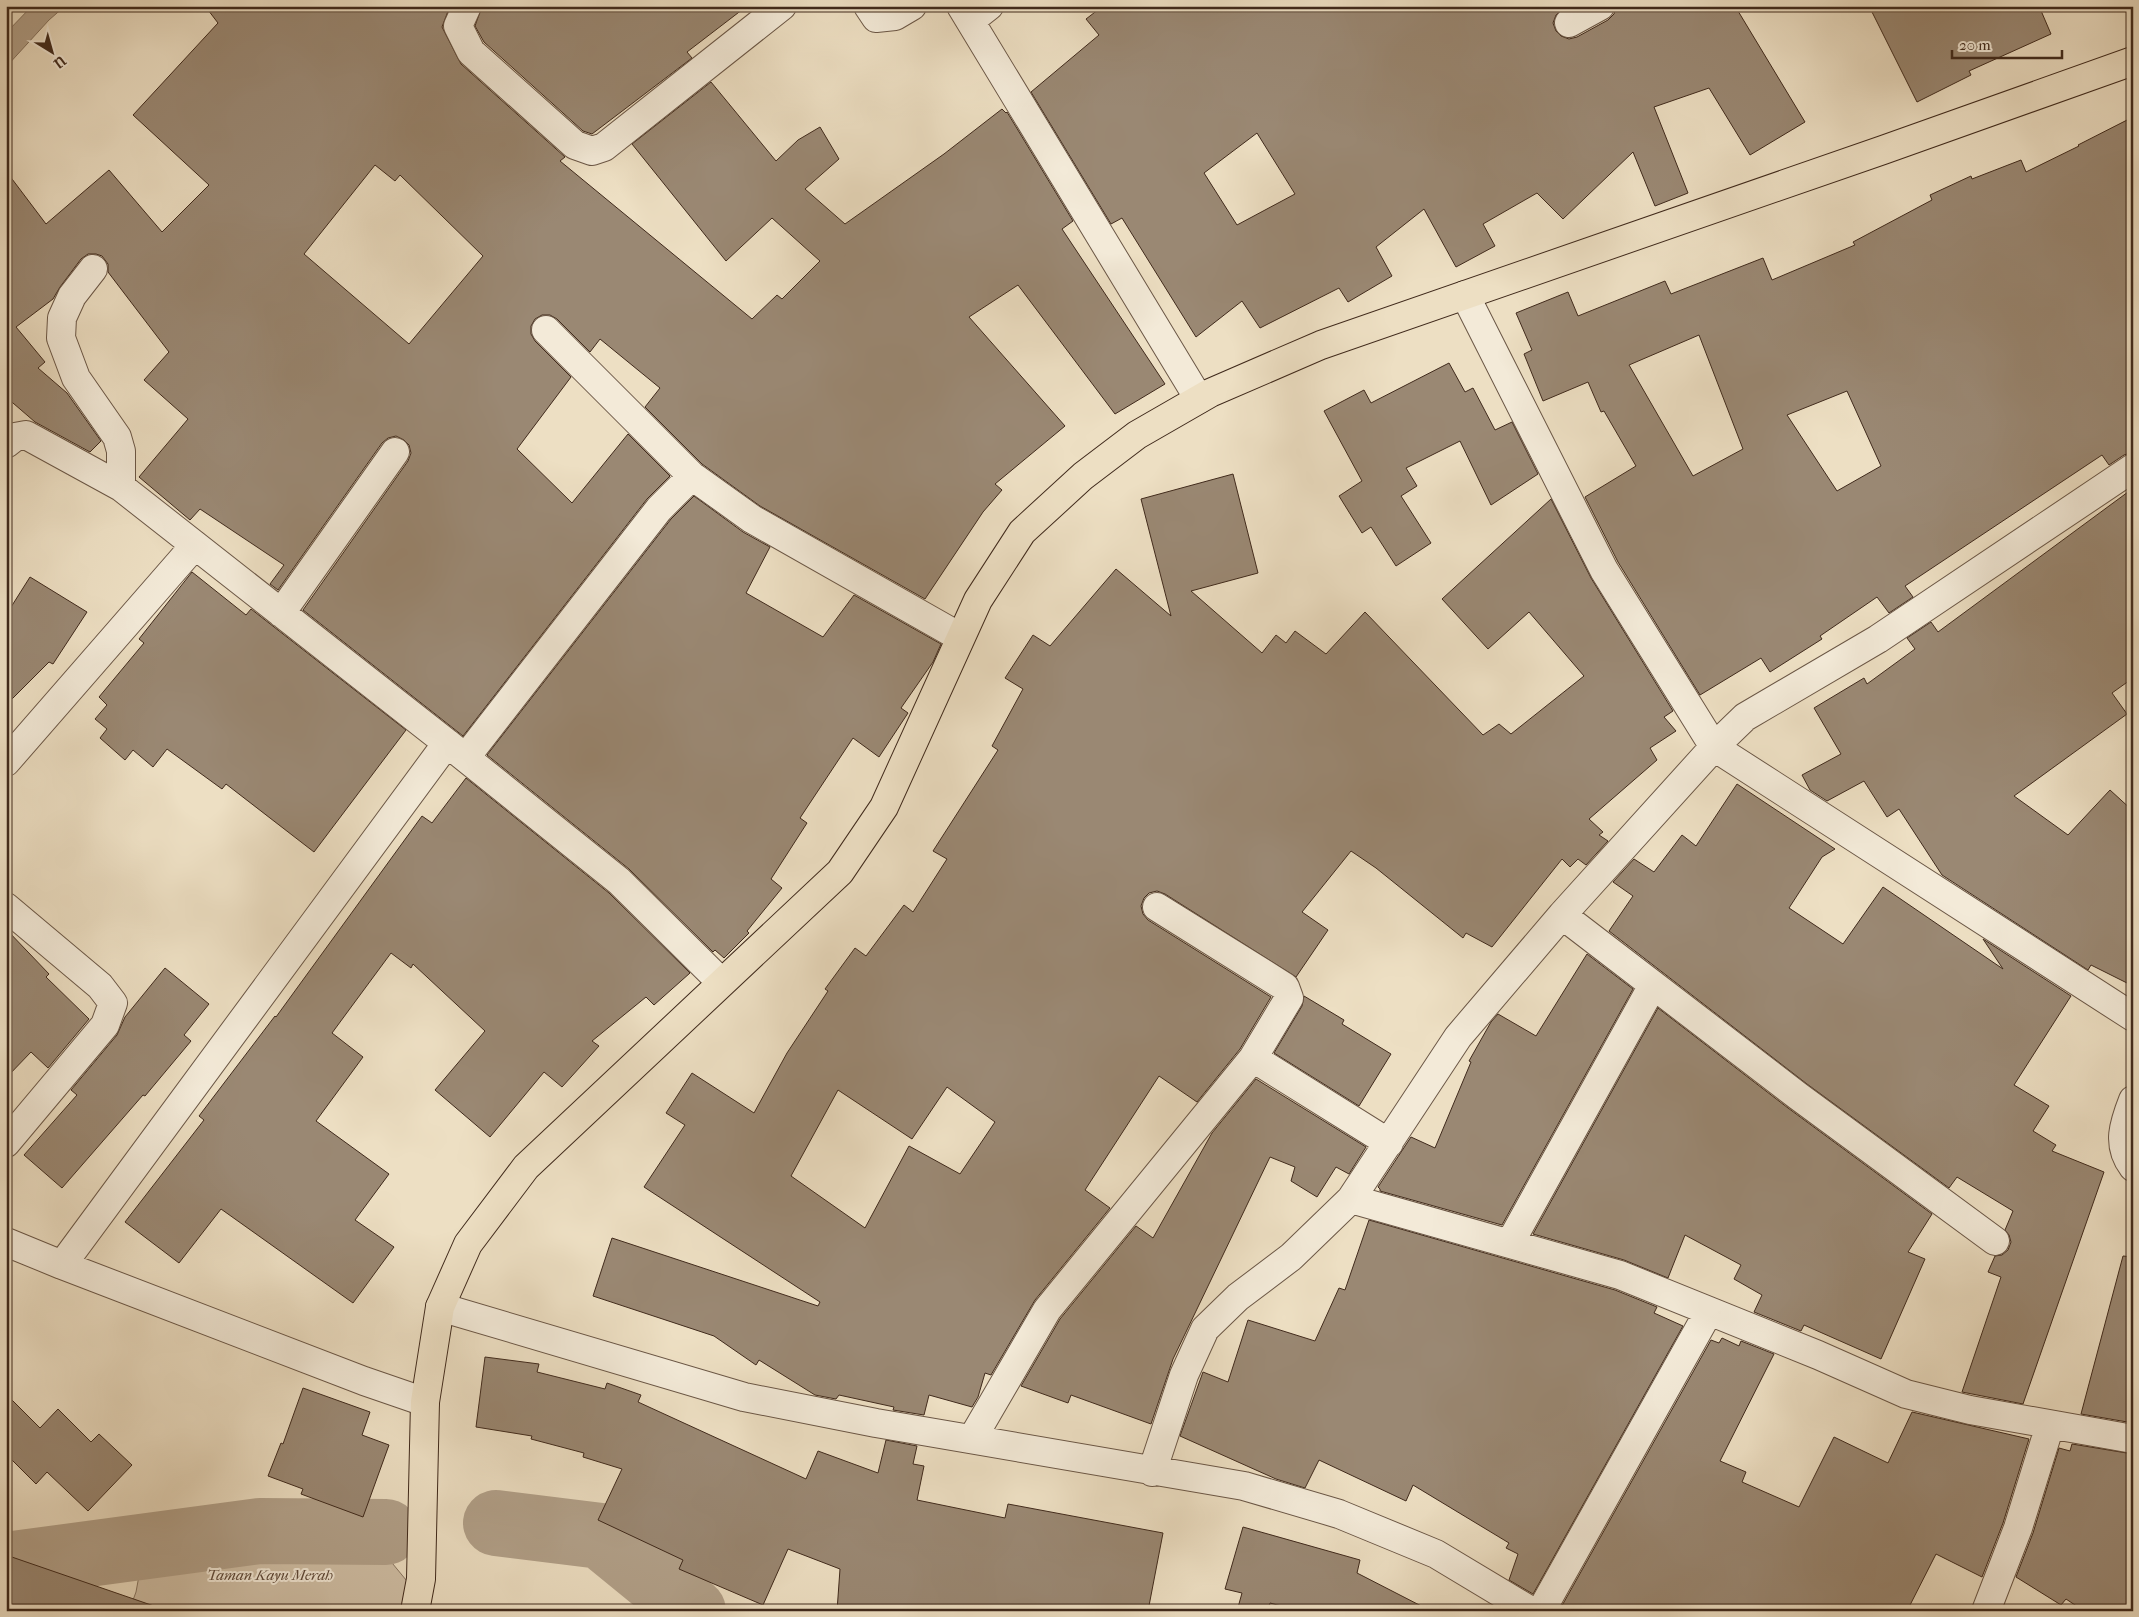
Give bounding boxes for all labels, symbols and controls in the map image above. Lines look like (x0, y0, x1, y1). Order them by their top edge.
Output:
north arrow (28, 28, 78, 78)
scale bar (1952, 28, 2062, 60)
text: 20 m (1959, 36, 1991, 54)
text: U (50, 51, 70, 72)
park label: Taman Kayu Merah (207, 1566, 333, 1584)

